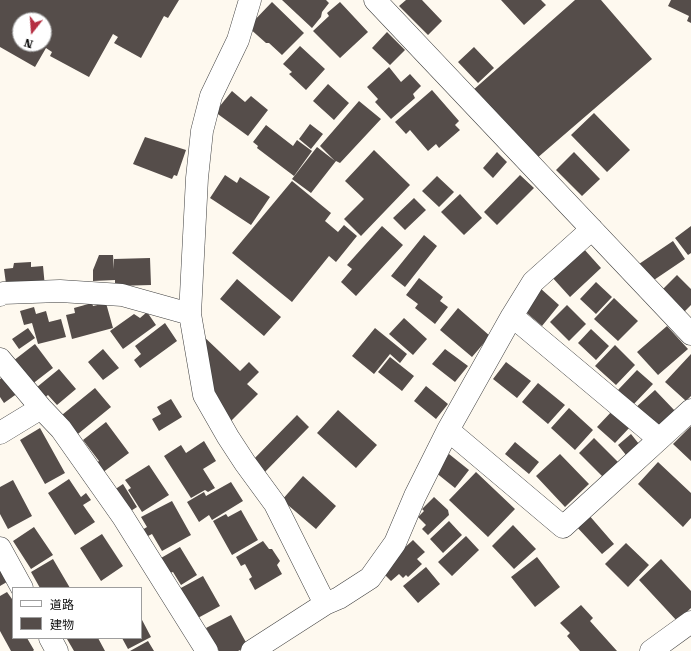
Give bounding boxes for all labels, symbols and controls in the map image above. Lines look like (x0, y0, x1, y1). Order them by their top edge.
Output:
north arrow (12, 12, 52, 52)
text: N (23, 36, 35, 50)
legend (12, 587, 142, 639)
text: 道路 (50, 598, 74, 612)
text: 建物 (50, 618, 74, 632)

